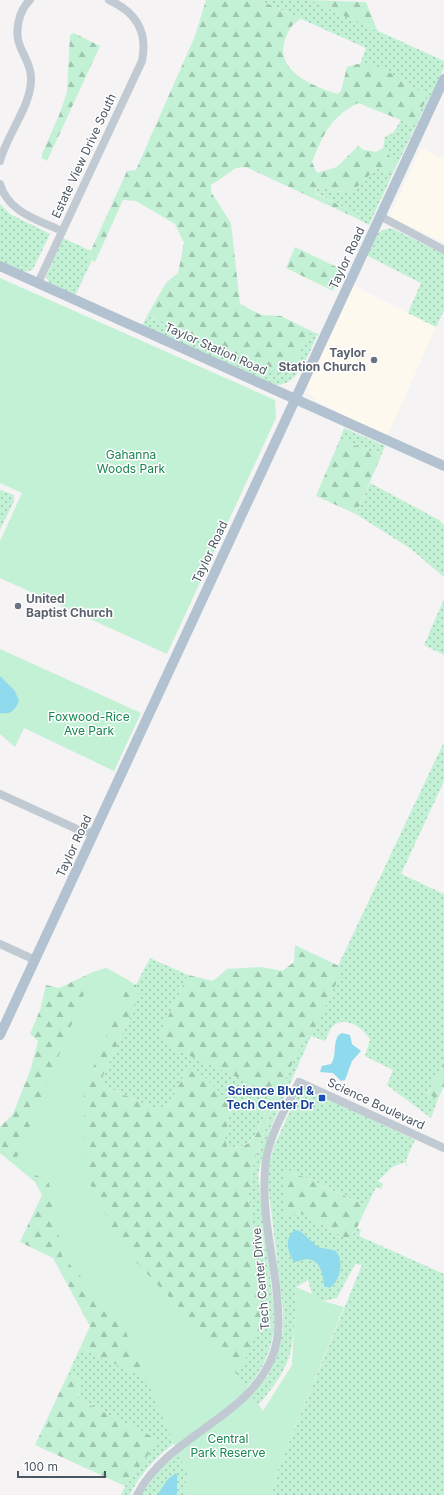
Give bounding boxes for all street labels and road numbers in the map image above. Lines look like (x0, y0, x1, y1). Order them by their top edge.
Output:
street label: Estate View Drive South (48, 91, 119, 220)
street label: Taylor Road (326, 224, 368, 291)
street label: Taylor Station Road (163, 319, 270, 378)
street label: Taylor Road (189, 518, 231, 585)
street label: Taylor Road (53, 812, 95, 879)
street label: Science Boulevard (325, 1074, 427, 1133)
street label: Tech Center Drive (249, 1227, 272, 1331)

